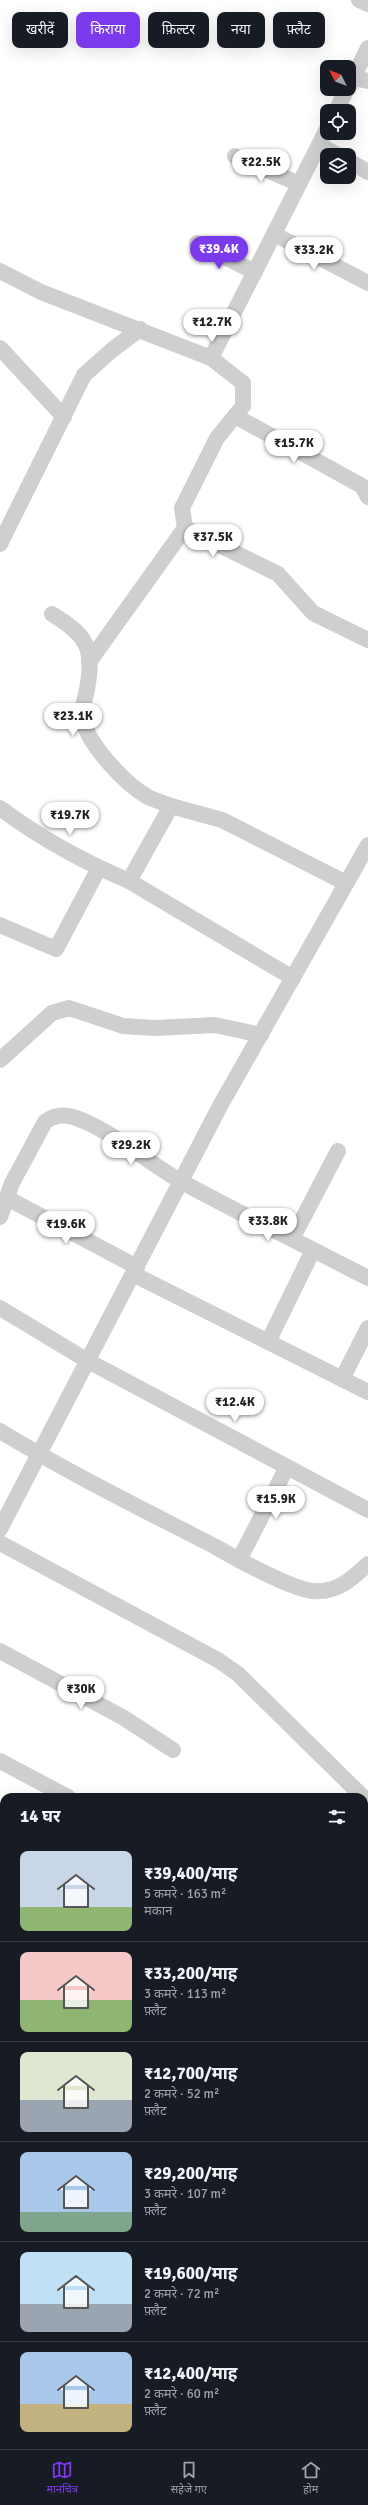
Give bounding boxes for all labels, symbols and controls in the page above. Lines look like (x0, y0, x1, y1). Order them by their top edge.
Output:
chip: खरीदें (12, 12, 68, 48)
chip: किराया (76, 12, 140, 48)
chip: फ़िल्टर (148, 12, 209, 48)
chip: नया (217, 12, 265, 48)
chip: फ़्लैट (273, 12, 325, 48)
north arrow (320, 60, 356, 96)
map controls (320, 60, 356, 184)
button: locate (320, 104, 356, 140)
button: layers (320, 148, 356, 184)
pin: ₹22.5K (228, 149, 294, 183)
text: ₹22.5K (241, 154, 281, 170)
pin: ₹39.4K (186, 236, 252, 270)
pin: ₹33.2K (281, 237, 347, 271)
text: ₹39.4K (199, 241, 239, 257)
text: ₹33.2K (294, 242, 334, 258)
pin: ₹12.7K (179, 309, 245, 343)
text: ₹12.7K (192, 314, 232, 330)
pin: ₹15.7K (261, 430, 327, 464)
text: ₹15.7K (274, 435, 314, 451)
pin: ₹37.5K (180, 524, 246, 558)
text: ₹37.5K (193, 529, 233, 545)
pin: ₹23.1K (40, 703, 106, 737)
text: ₹23.1K (53, 708, 93, 724)
pin: ₹19.7K (37, 802, 103, 836)
text: ₹19.7K (50, 807, 90, 823)
pin: ₹29.2K (98, 1132, 164, 1166)
text: ₹29.2K (111, 1137, 151, 1153)
pin: ₹33.8K (235, 1208, 301, 1242)
pin: ₹19.6K (33, 1211, 99, 1245)
text: ₹33.8K (248, 1213, 288, 1229)
text: ₹19.6K (46, 1216, 86, 1232)
pin: ₹12.4K (202, 1389, 268, 1423)
text: ₹12.4K (215, 1394, 255, 1410)
pin: ₹15.9K (243, 1486, 309, 1520)
text: ₹15.9K (256, 1491, 296, 1507)
pin: ₹30K (57, 1676, 105, 1710)
text: ₹30K (66, 1681, 96, 1697)
text: 14 घर (20, 1806, 61, 1827)
icon: filters (326, 1806, 348, 1828)
text: ₹39,400/माह (144, 1863, 237, 1884)
icon: home (52, 1867, 100, 1915)
text: 5 कमरे · 163 m² (144, 1886, 226, 1902)
text: मकान (144, 1903, 172, 1919)
text: ₹33,200/माह (144, 1963, 237, 1984)
icon: home (52, 1968, 100, 2016)
text: 3 कमरे · 113 m² (144, 1986, 226, 2002)
text: फ़्लैट (144, 2003, 167, 2019)
text: ₹12,700/माह (144, 2063, 237, 2084)
icon: home (52, 2068, 100, 2116)
text: 2 कमरे · 52 m² (144, 2086, 219, 2102)
text: फ़्लैट (144, 2103, 167, 2119)
text: ₹29,200/माह (144, 2163, 237, 2184)
icon: home (52, 2168, 100, 2216)
text: 3 कमरे · 107 m² (144, 2186, 226, 2202)
text: फ़्लैट (144, 2203, 167, 2219)
text: ₹19,600/माह (144, 2263, 237, 2284)
icon: home (52, 2268, 100, 2316)
text: 2 कमरे · 72 m² (144, 2286, 219, 2302)
text: फ़्लैट (144, 2303, 167, 2319)
text: ₹12,400/माह (144, 2363, 237, 2384)
icon: home (52, 2368, 100, 2416)
text: 2 कमरे · 60 m² (144, 2386, 219, 2402)
text: फ़्लैट (144, 2403, 167, 2419)
tab: मानचित्र (46, 2459, 78, 2497)
tab: सहेजे गए (171, 2459, 207, 2497)
tab: होम (300, 2459, 322, 2497)

